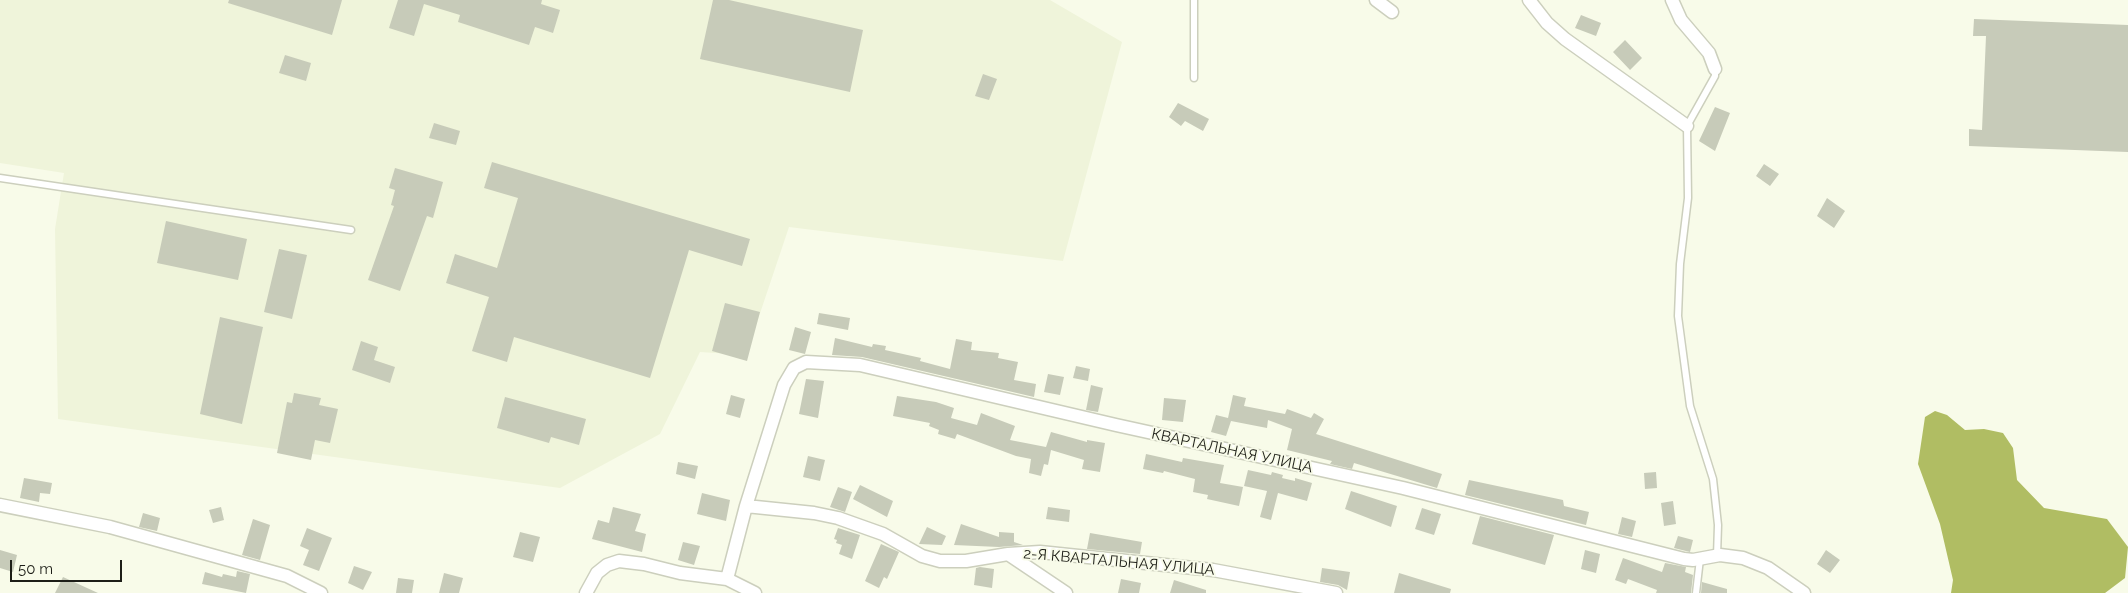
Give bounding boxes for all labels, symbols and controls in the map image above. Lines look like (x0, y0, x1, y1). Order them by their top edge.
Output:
street label: КВАРТАЛЬНАЯ УЛИЦА (1150, 425, 1314, 477)
street label: 2-Я КВАРТАЛЬНАЯ УЛИЦА (1023, 545, 1215, 579)
scale bar (12, 550, 125, 582)
text: 50 m (18, 560, 53, 578)

